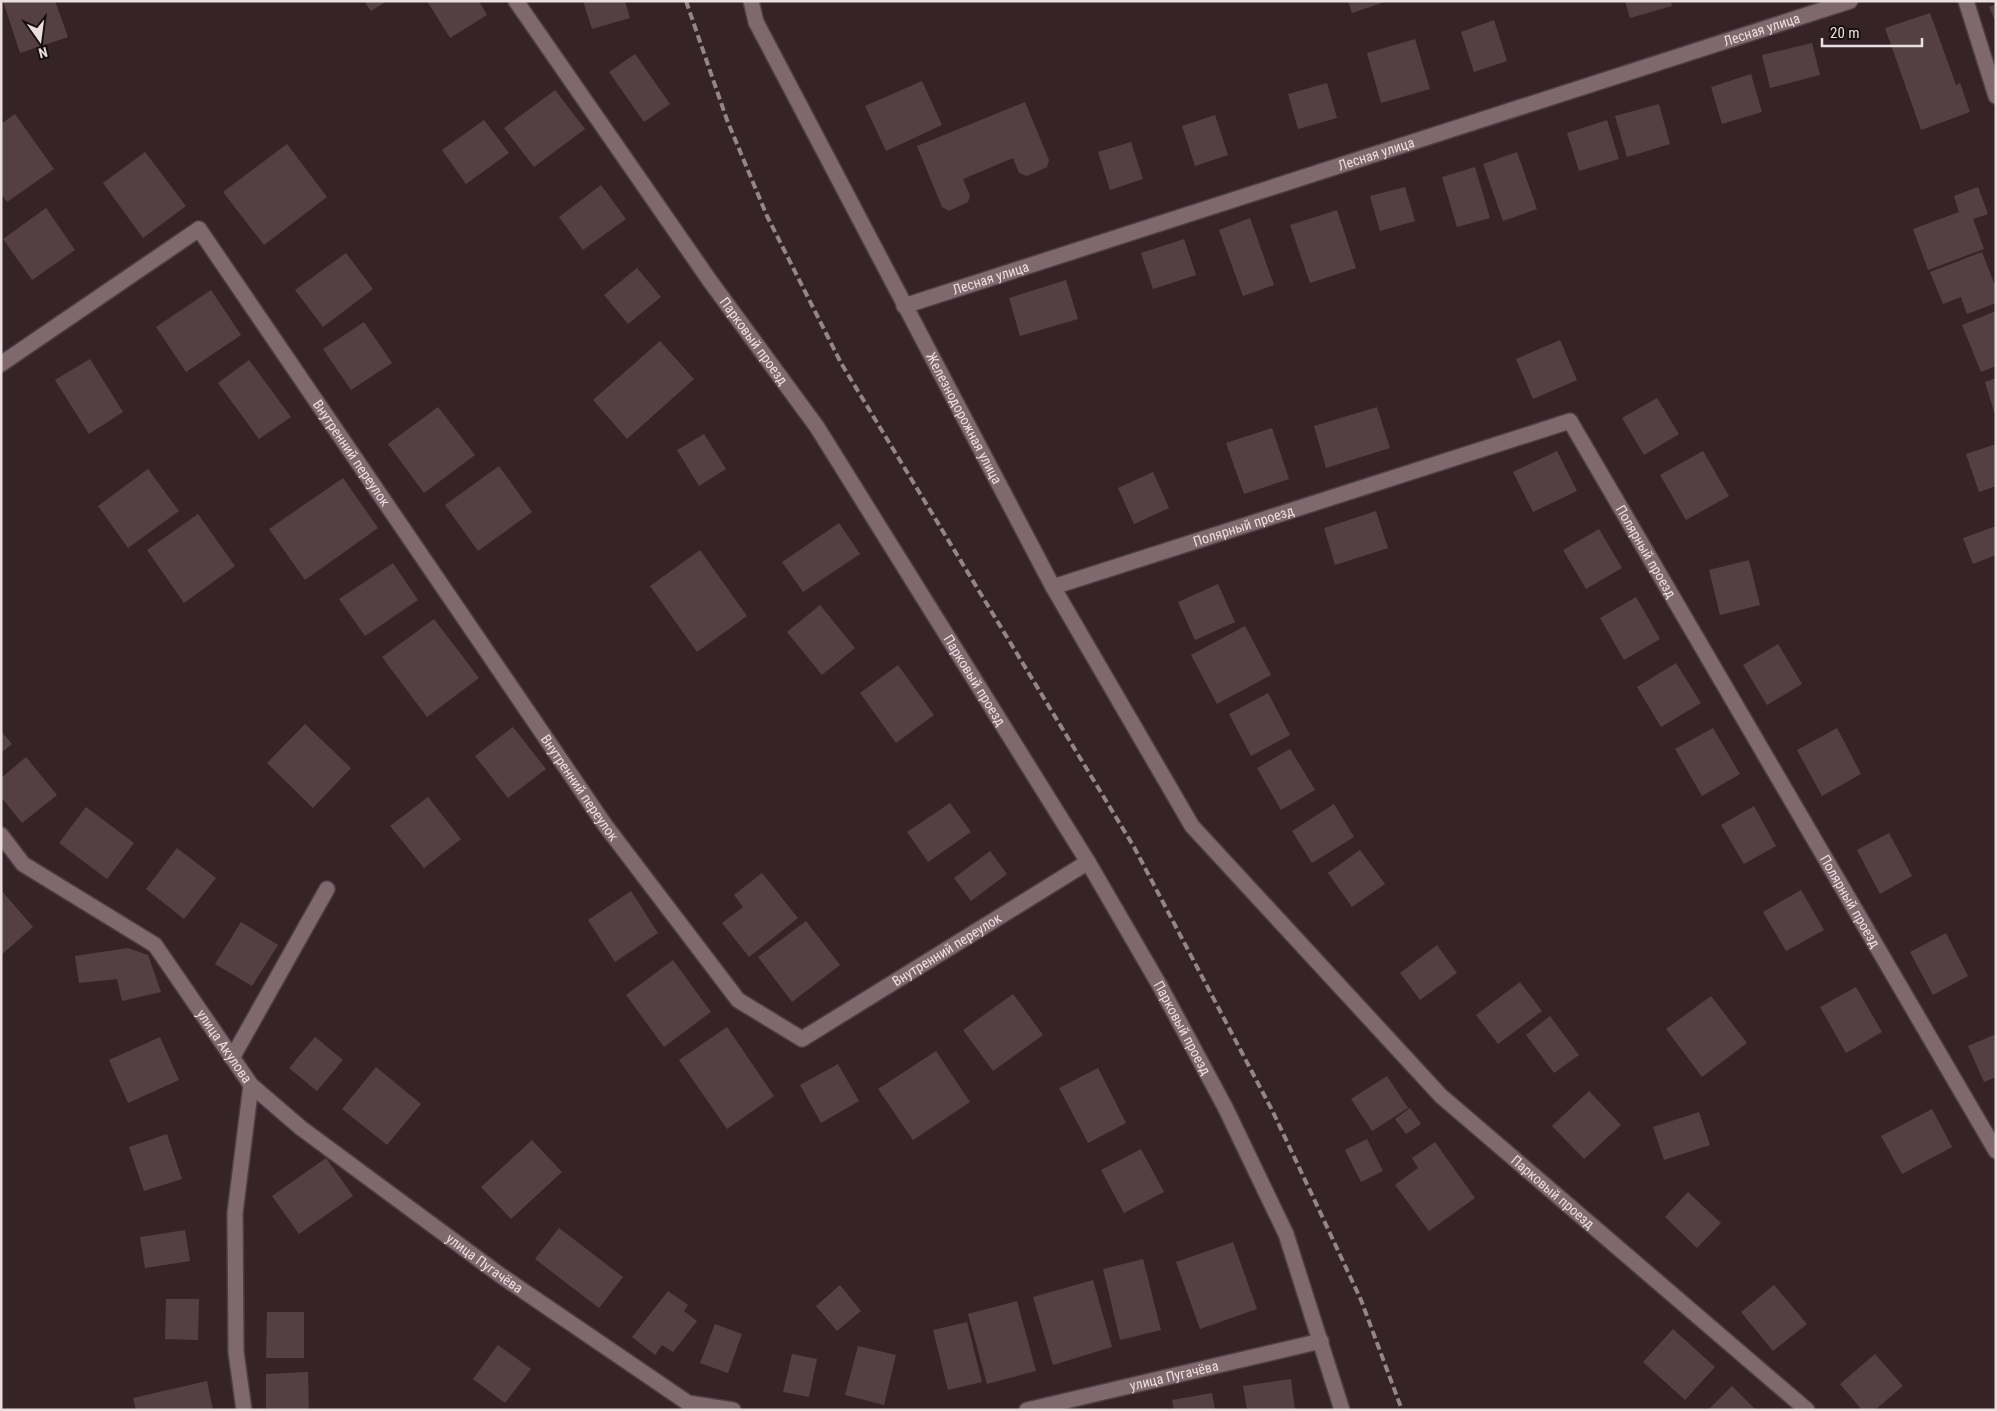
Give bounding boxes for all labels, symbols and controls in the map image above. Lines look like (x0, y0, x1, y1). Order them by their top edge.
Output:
street label: Лесная улица (1721, 10, 1802, 49)
north arrow (15, 15, 65, 65)
scale bar (1822, 15, 1922, 47)
text: 20 m (1830, 24, 1860, 42)
text: N (37, 44, 49, 61)
street label: Лесная улица (1336, 134, 1416, 174)
street label: Лесная улица (950, 258, 1031, 298)
street label: Парковый проезд (717, 294, 792, 388)
street label: Железнодорожная улица (923, 349, 1005, 487)
street label: Внутренний переулок (310, 397, 394, 510)
street label: Полярный проезд (1191, 502, 1296, 550)
street label: Полярный проезд (1613, 502, 1680, 601)
street label: Парковый проезд (940, 632, 1009, 729)
street label: Внутренний переулок (538, 731, 622, 844)
street label: Полярный проезд (1817, 852, 1884, 951)
street label: Внутренний переулок (889, 910, 1004, 989)
street label: Парковый проезд (1151, 978, 1214, 1078)
street label: улица Акулова (194, 1006, 255, 1086)
street label: Парковый проезд (1508, 1152, 1598, 1232)
street label: улица Пугачёва (443, 1230, 526, 1296)
street label: улица Пугачёва (1128, 1357, 1220, 1394)

